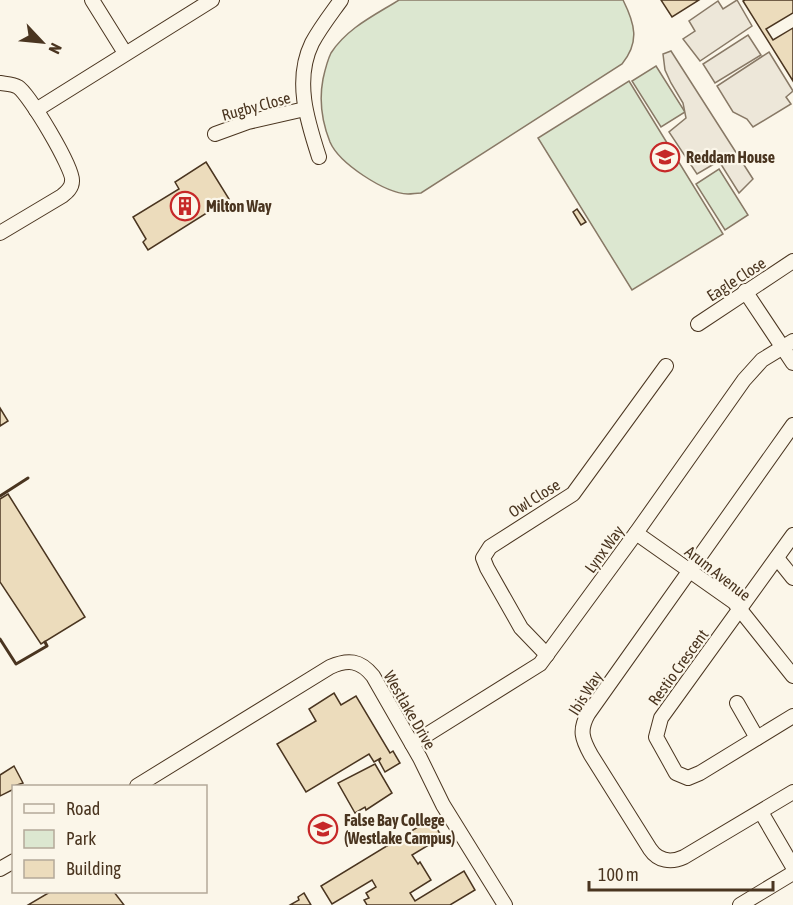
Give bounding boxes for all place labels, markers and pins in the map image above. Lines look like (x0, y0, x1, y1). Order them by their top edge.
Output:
school or university icon: Reddam House (649, 141, 681, 173)
place label: Reddam House (686, 148, 775, 166)
building icon: Milton Way (169, 190, 201, 222)
place label: Milton Way (206, 197, 272, 215)
place label: False Bay College (Westlake Campus) (344, 811, 455, 847)
school or university icon: False Bay College (Westlake Campus) (307, 813, 339, 845)

